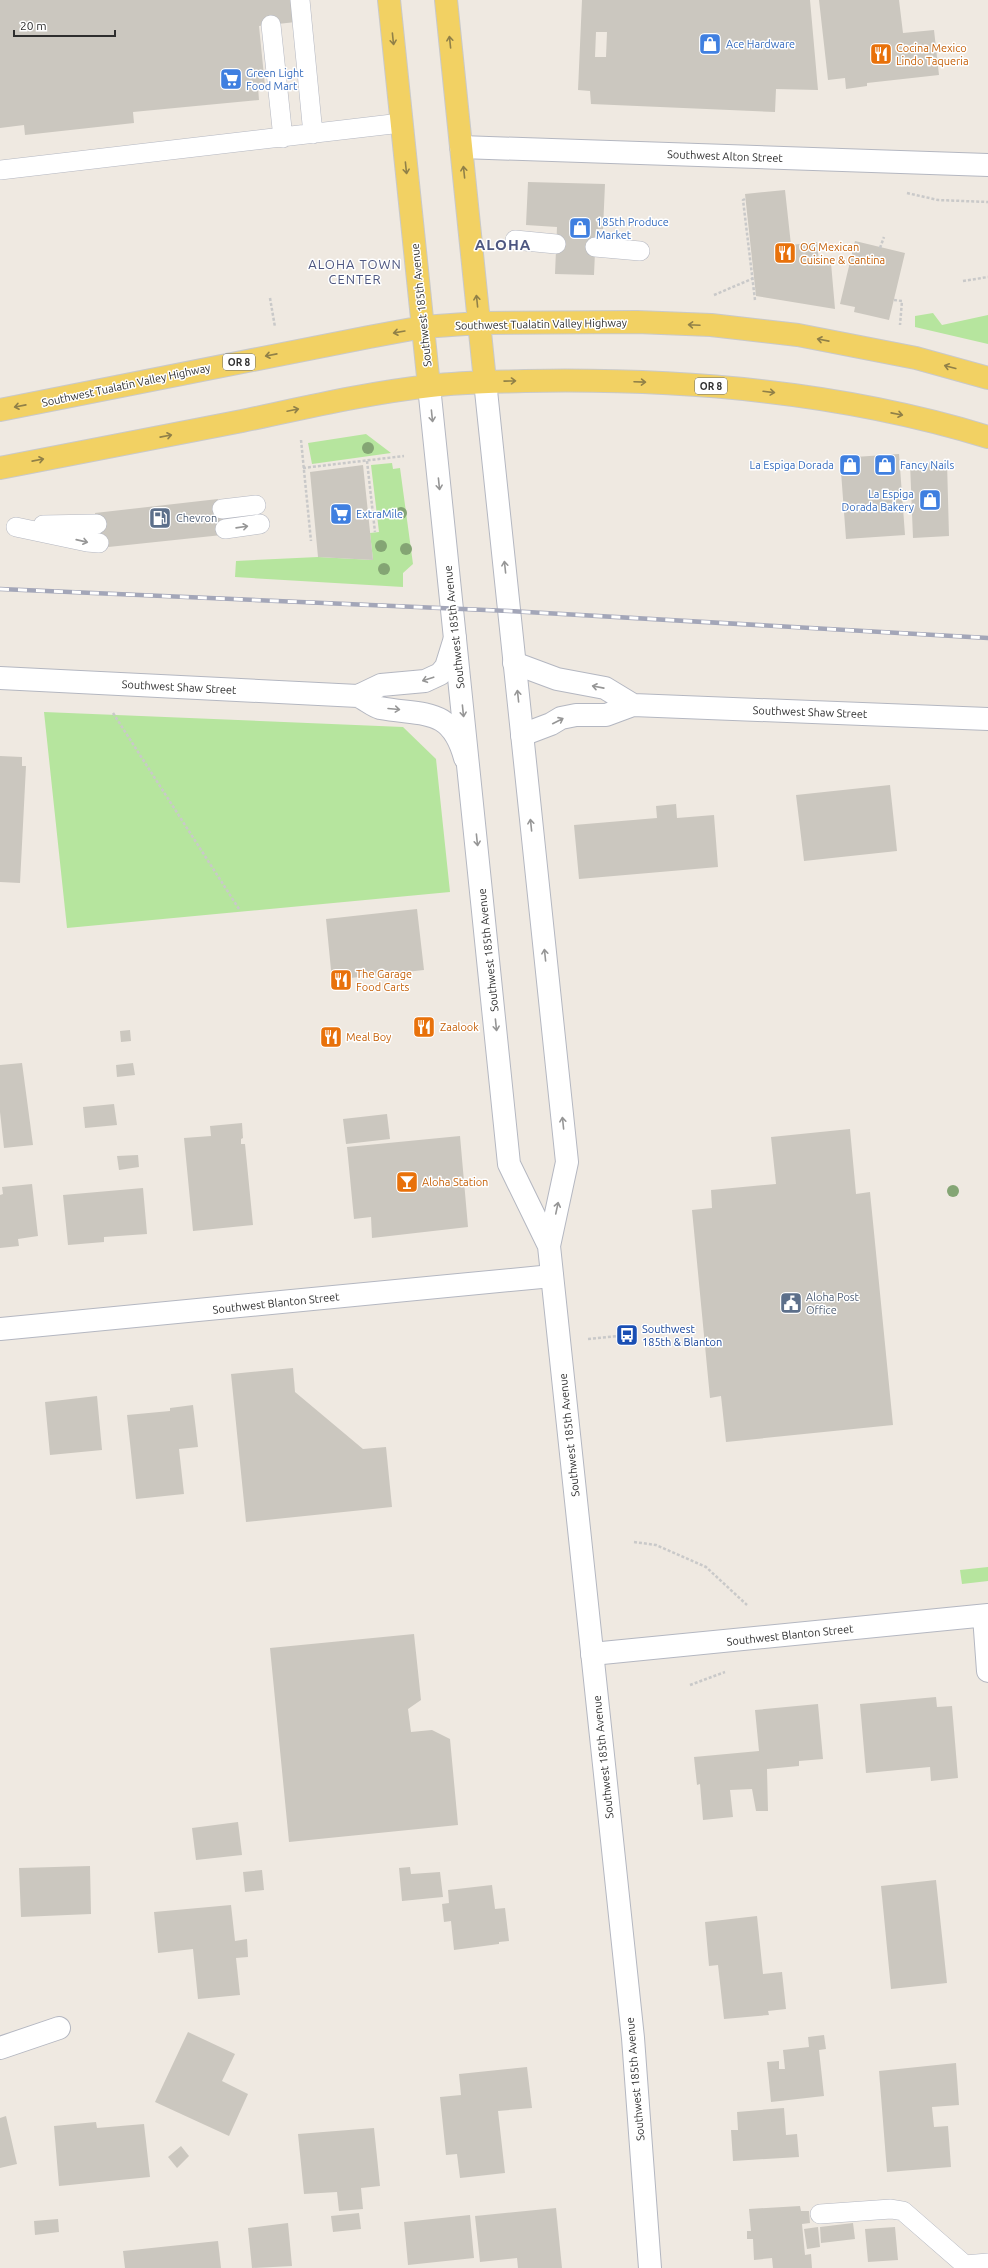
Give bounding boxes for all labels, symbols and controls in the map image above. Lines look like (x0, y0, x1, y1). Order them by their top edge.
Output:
scale bar (14, 12, 115, 38)
text: 20 m (20, 19, 47, 32)
shop icon: Ace Hardware (697, 31, 723, 57)
one-way arrow (389, 32, 396, 45)
one-way arrow (446, 36, 454, 49)
place label: Ace Hardware (726, 38, 795, 50)
restaurant icon: Cocina Mexico Lindo Taqueria (868, 41, 894, 67)
place label: Cocina Mexico Lindo Taqueria (896, 42, 969, 67)
supermarket icon: Green Light Food Mart (218, 66, 244, 92)
place label: Green Light Food Mart (246, 67, 304, 92)
street label: Southwest Alton Street (667, 148, 784, 164)
one-way arrow (403, 161, 410, 174)
one-way arrow (460, 166, 467, 179)
shop icon: 185th Produce Market (567, 215, 593, 241)
place label: 185th Produce Market (596, 216, 669, 241)
district label: ALOHA (475, 236, 531, 253)
restaurant icon: OG Mexican Cuisine & Cantina (772, 240, 798, 266)
place label: OG Mexican Cuisine & Cantina (800, 241, 885, 266)
street label: Southwest 185th Avenue (409, 243, 433, 367)
district label: ALOHA TOWN CENTER (308, 257, 402, 286)
one-way arrow (474, 295, 481, 308)
street label: Southwest Tualatin Valley Highway (455, 316, 628, 331)
one-way arrow (688, 321, 701, 328)
one-way arrow (393, 328, 406, 336)
one-way arrow (817, 336, 830, 344)
one-way arrow (265, 352, 278, 360)
road number: OR 8 (223, 354, 255, 370)
street label: Southwest Tualatin Valley Highway (41, 361, 212, 409)
one-way arrow (944, 363, 957, 371)
one-way arrow (503, 377, 516, 385)
one-way arrow (633, 378, 646, 385)
road number: OR 8 (695, 378, 727, 394)
one-way arrow (762, 388, 775, 396)
one-way arrow (14, 403, 27, 411)
one-way arrow (287, 406, 300, 414)
one-way arrow (429, 409, 436, 422)
one-way arrow (891, 411, 904, 419)
one-way arrow (159, 431, 172, 439)
shop icon: La Espiga Dorada (837, 452, 863, 478)
shop icon: Fancy Nails (872, 452, 898, 478)
one-way arrow (31, 456, 44, 464)
place label: La Espiga Dorada (750, 459, 834, 471)
place label: Fancy Nails (900, 459, 954, 471)
one-way arrow (436, 477, 443, 490)
shop icon: La Espiga Dorada Bakery (917, 487, 943, 513)
place label: La Espiga Dorada Bakery (842, 488, 915, 513)
supermarket icon: ExtraMile (328, 501, 354, 527)
fuel station icon: Chevron (147, 505, 173, 531)
place label: ExtraMile (356, 508, 403, 520)
place label: Chevron (176, 512, 217, 524)
one-way arrow (235, 523, 248, 531)
one-way arrow (75, 537, 88, 545)
one-way arrow (501, 561, 508, 574)
street label: Southwest 185th Avenue (442, 565, 466, 689)
one-way arrow (421, 676, 434, 683)
street label: Southwest Shaw Street (121, 678, 237, 696)
one-way arrow (592, 683, 605, 691)
one-way arrow (514, 690, 521, 703)
one-way arrow (459, 704, 467, 717)
street label: Southwest Shaw Street (752, 704, 868, 720)
one-way arrow (387, 705, 400, 713)
one-way arrow (551, 716, 563, 724)
one-way arrow (527, 819, 535, 832)
one-way arrow (473, 834, 480, 847)
street label: Southwest 185th Avenue (476, 888, 500, 1012)
one-way arrow (541, 949, 549, 962)
restaurant icon: The Garage Food Carts (328, 967, 354, 993)
place label: The Garage Food Carts (356, 968, 412, 993)
restaurant icon: Zaalook (411, 1014, 437, 1040)
one-way arrow (492, 1019, 500, 1032)
place label: Zaalook (440, 1021, 479, 1033)
restaurant icon: Meal Boy (318, 1024, 344, 1050)
place label: Meal Boy (346, 1031, 392, 1043)
one-way arrow (559, 1117, 567, 1130)
bar icon: Aloha Station (394, 1169, 420, 1195)
place label: Aloha Station (422, 1176, 488, 1188)
one-way arrow (554, 1202, 562, 1215)
street label: Southwest Blanton Street (212, 1290, 341, 1316)
public building icon: Aloha Post Office (778, 1290, 804, 1316)
place label: Aloha Post Office (806, 1291, 860, 1316)
bus stop icon: Southwest 185th & Blanton (614, 1322, 640, 1348)
place label: Southwest 185th & Blanton (642, 1323, 722, 1348)
street label: Southwest 185th Avenue (557, 1373, 581, 1497)
street label: Southwest Blanton Street (726, 1622, 855, 1648)
street label: Southwest 185th Avenue (591, 1695, 615, 1819)
street label: Southwest 185th Avenue (624, 2017, 646, 2141)

